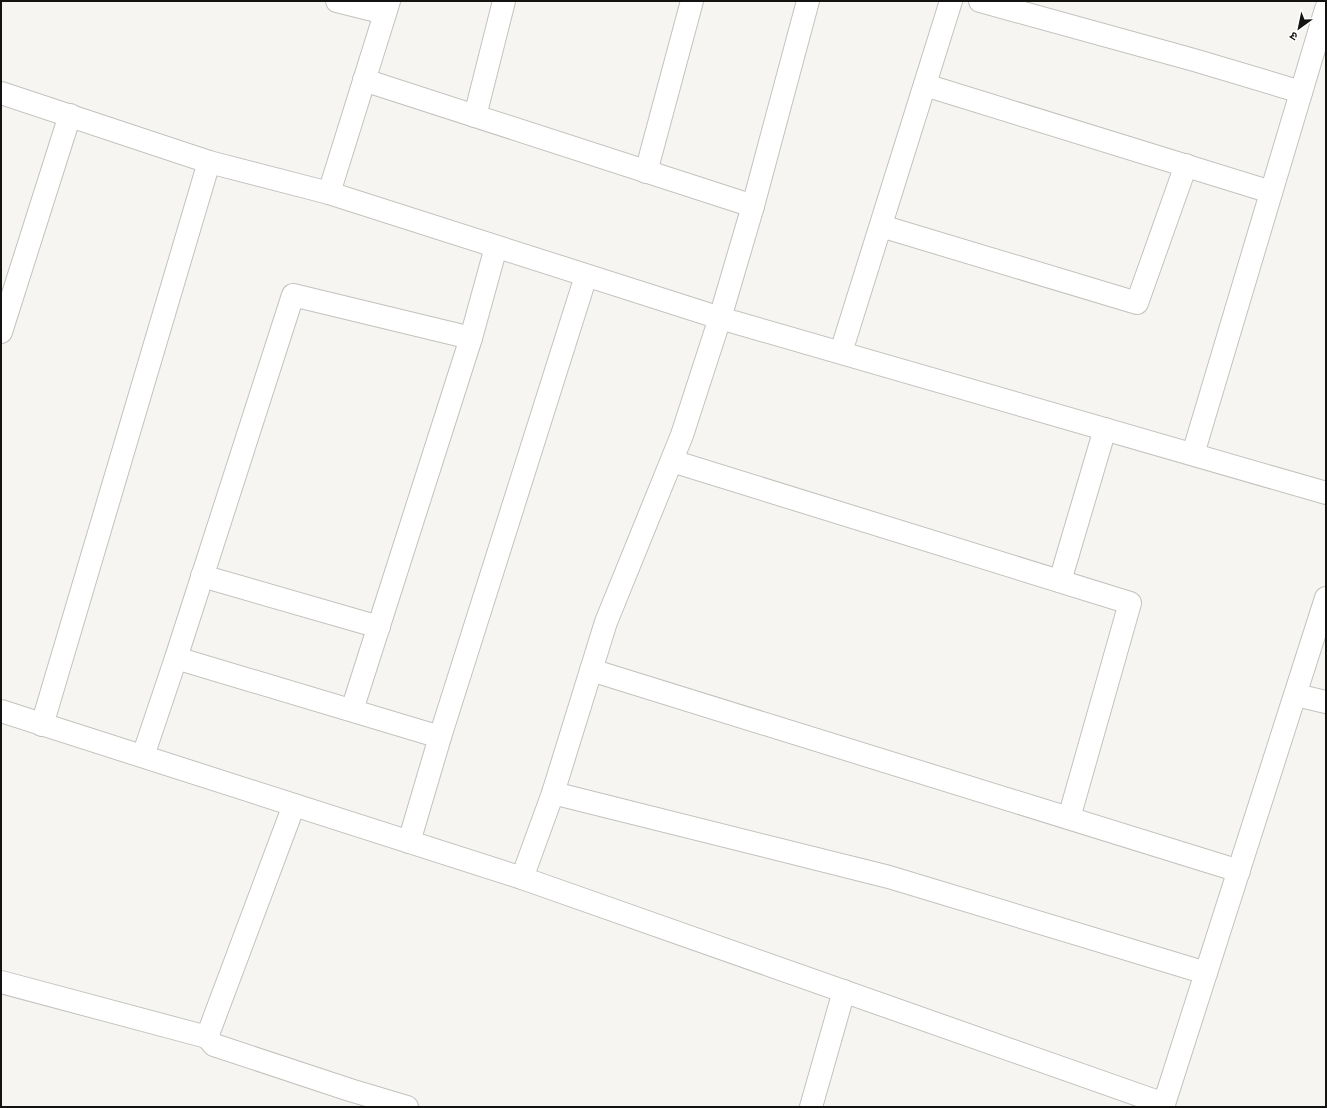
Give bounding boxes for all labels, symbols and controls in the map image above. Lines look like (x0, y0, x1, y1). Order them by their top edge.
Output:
north arrow (1279, 8, 1319, 48)
text: उ (1287, 28, 1300, 43)

